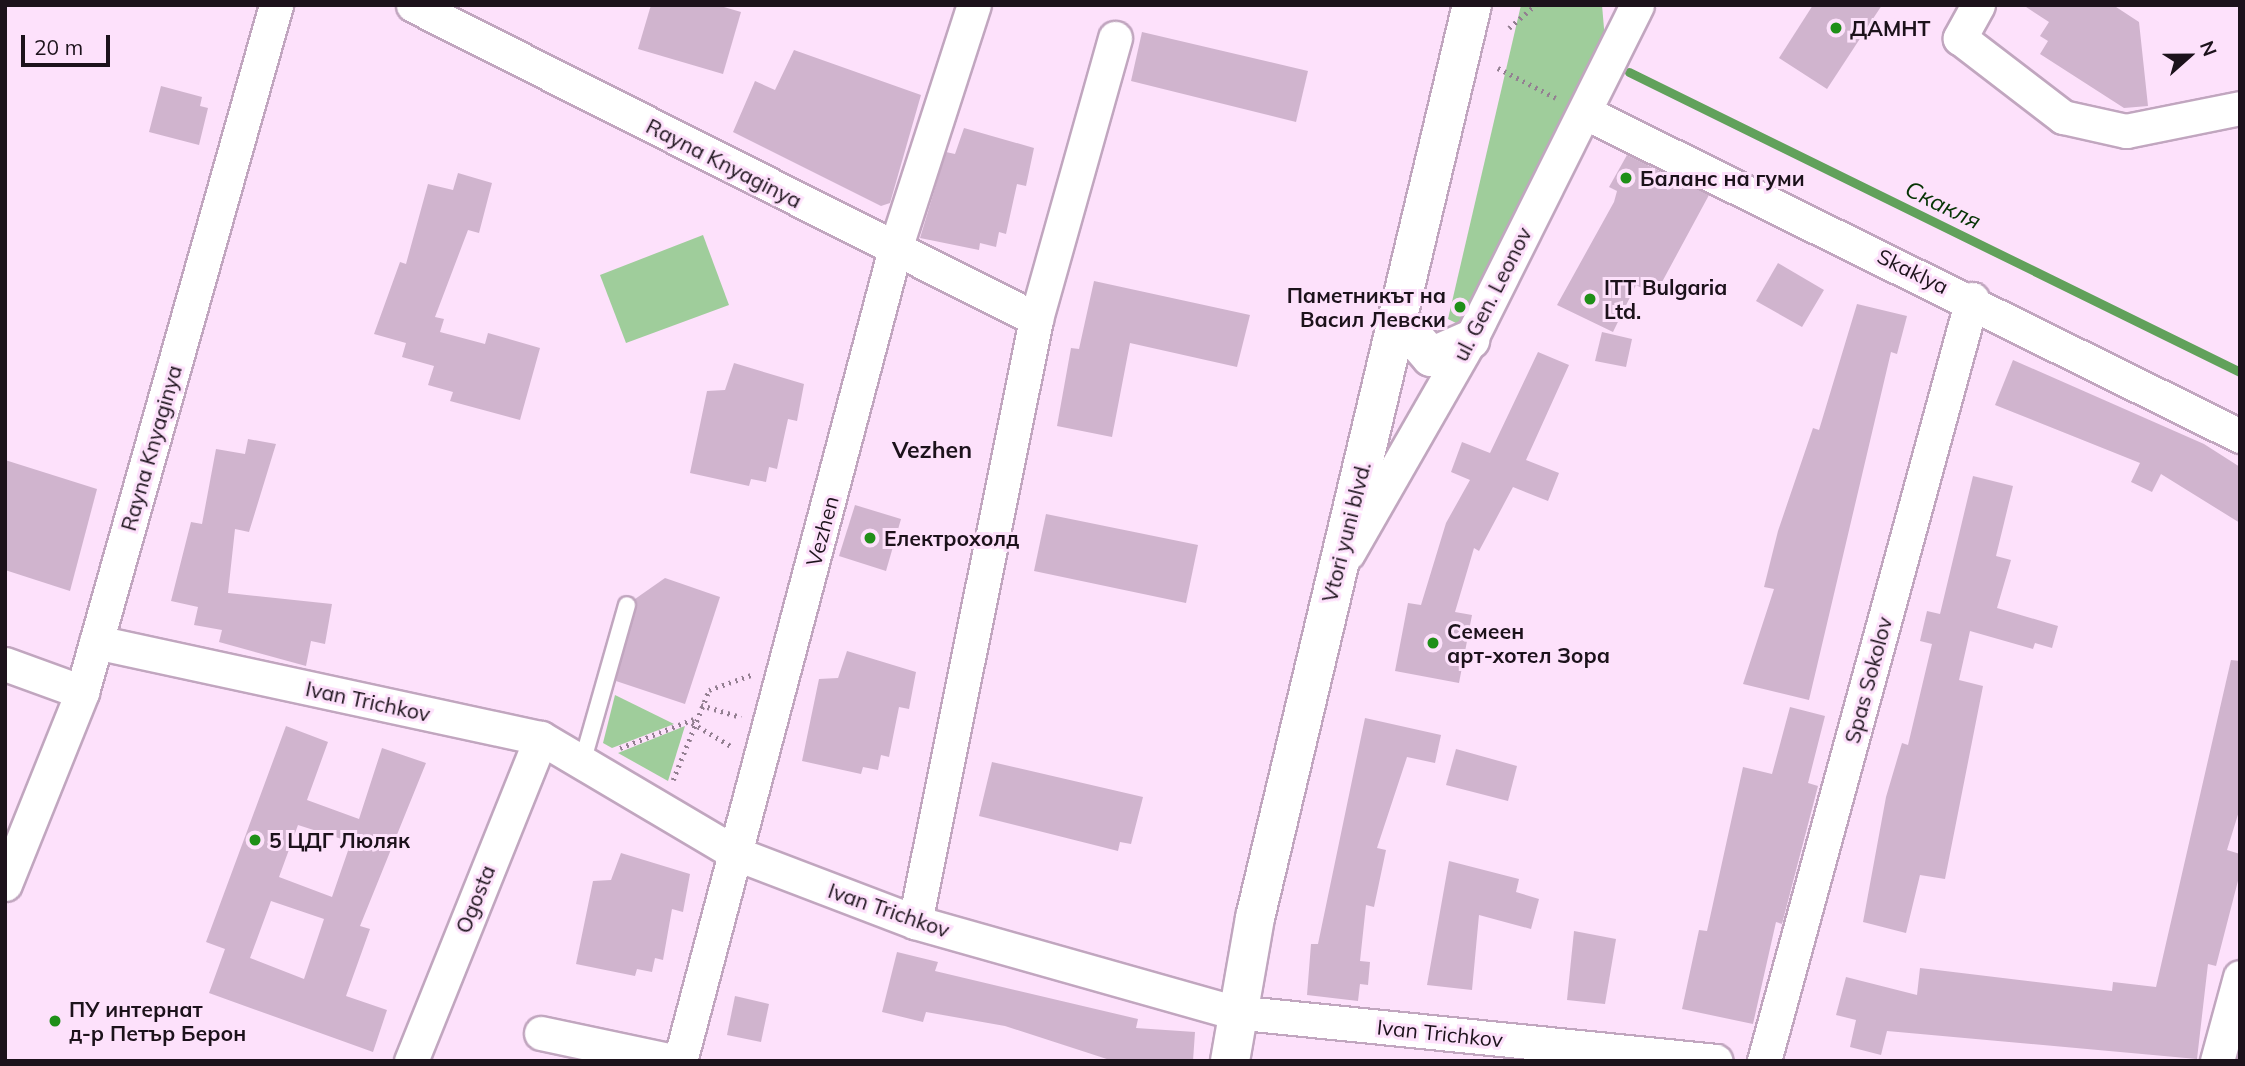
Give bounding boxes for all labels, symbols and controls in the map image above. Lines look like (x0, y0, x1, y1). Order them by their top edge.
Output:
place label: ДАМНТ (1850, 15, 1931, 41)
marker: ДАМНТ (1828, 20, 1844, 36)
scale bar (24, 21, 114, 65)
north arrow (2154, 21, 2224, 91)
text: 20 m (34, 34, 83, 60)
text: N (2195, 37, 2222, 59)
street label: Rayna Knyaginya (642, 113, 806, 213)
place label: Баланс на гуми (1640, 165, 1805, 191)
marker: Баланс на гуми (1618, 170, 1634, 186)
water label: Скакля (1901, 175, 1985, 235)
street label: ul. Gen. Leonov (1447, 223, 1537, 365)
street label: Skaklya (1873, 243, 1953, 299)
place label: ITT Bulgaria Ltd. (1604, 274, 1727, 324)
place label: Паметникът на Васил Левски (1287, 282, 1446, 332)
marker: ITT Bulgaria Ltd. (1582, 291, 1598, 307)
marker: Паметникът на Васил Левски (1452, 299, 1468, 315)
street label: Rayna Knyaginya (115, 362, 187, 534)
district label: Vezhen (892, 436, 972, 464)
street label: Vtori yuni blvd. (1316, 459, 1376, 605)
street label: Vezhen (801, 493, 843, 569)
place label: Електрохолд (884, 525, 1019, 551)
marker: Електрохолд (862, 530, 878, 546)
street label: Spas Sokolov (1839, 614, 1897, 746)
place label: Семеен арт-хотел Зора (1447, 618, 1610, 668)
marker: Семеен арт-хотел Зора (1425, 635, 1441, 651)
street label: Ivan Trichkov (303, 676, 433, 726)
place label: 5 ЦДГ Люляк (269, 827, 410, 853)
marker: 5 ЦДГ Люляк (247, 832, 263, 848)
street label: Ogosta (450, 861, 500, 937)
street label: Ivan Trichkov (825, 877, 953, 943)
place label: ПУ интернат д-р Петър Берон (69, 996, 246, 1046)
marker: ПУ интернат д-р Петър Берон (47, 1013, 63, 1029)
street label: Ivan Trichkov (1376, 1014, 1504, 1052)

